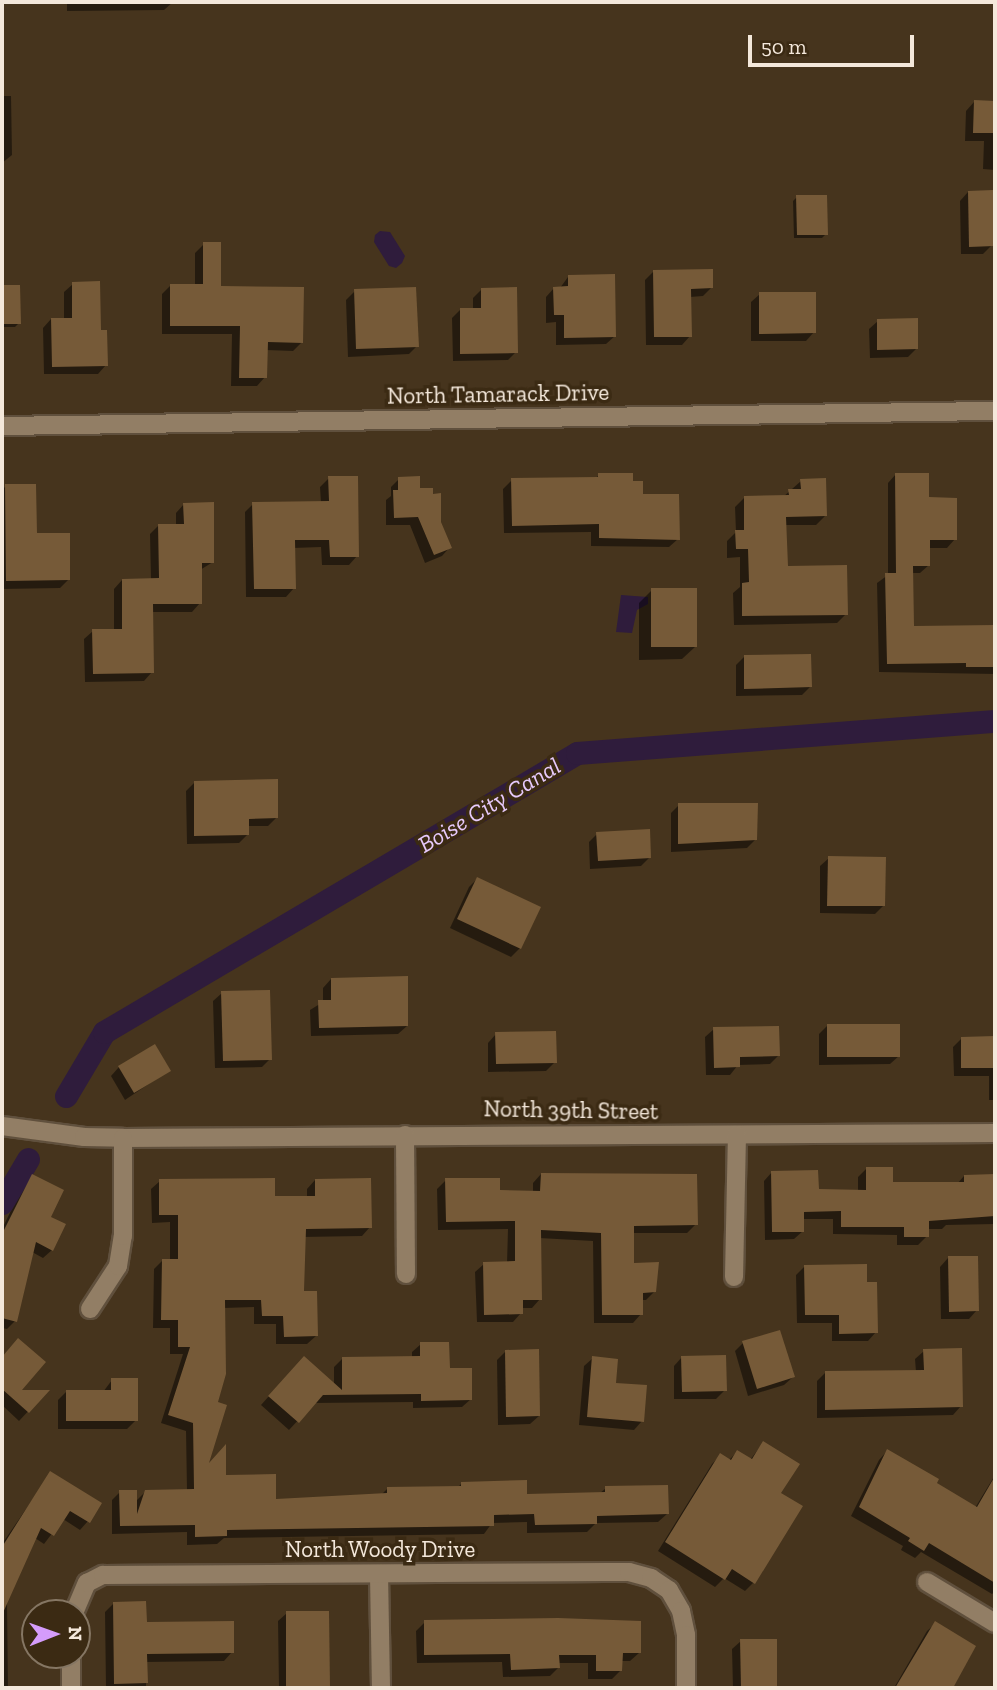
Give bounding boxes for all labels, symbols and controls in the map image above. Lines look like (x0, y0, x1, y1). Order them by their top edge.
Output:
scale bar (752, 21, 918, 65)
text: 50 m (761, 34, 807, 59)
street label: North Tamarack Drive (386, 378, 610, 410)
water label: Boise City Canal (413, 751, 565, 859)
street label: North 39th Street (483, 1095, 659, 1125)
street label: North Woody Drive (284, 1535, 476, 1563)
north arrow (21, 1599, 91, 1669)
text: N (64, 1626, 87, 1641)

